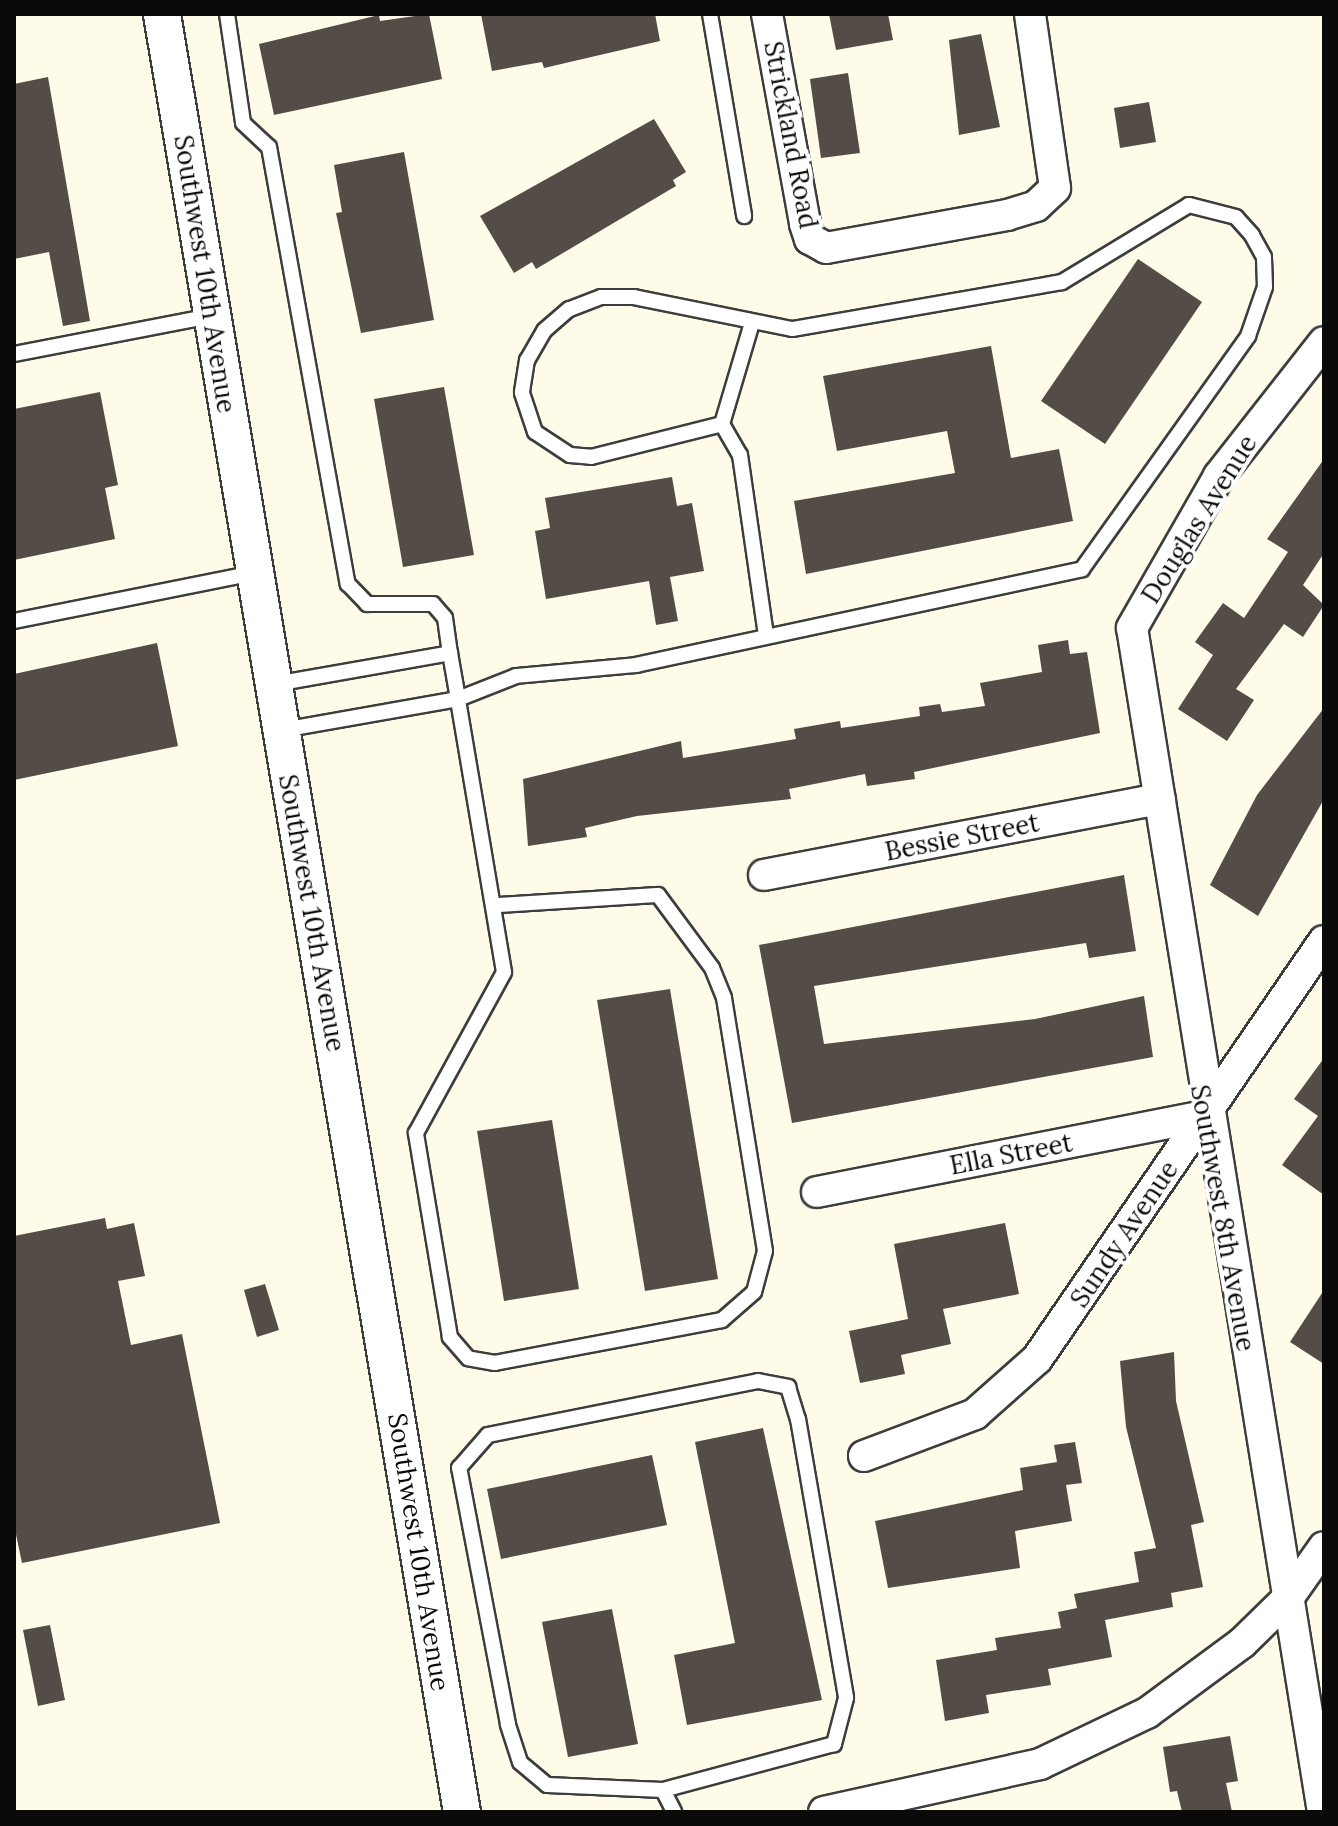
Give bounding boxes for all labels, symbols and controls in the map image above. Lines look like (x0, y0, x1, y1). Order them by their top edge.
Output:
street label: Strickland Road (758, 39, 824, 231)
street label: Southwest 10th Avenue (168, 133, 242, 415)
street label: Douglas Avenue (1135, 429, 1263, 609)
street label: Southwest 10th Avenue (272, 772, 352, 1054)
street label: Bessie Street (882, 807, 1042, 867)
street label: Southwest 8th Avenue (1184, 1082, 1262, 1354)
street label: Ella Street (947, 1127, 1075, 1181)
street label: Sundy Avenue (1064, 1155, 1184, 1313)
street label: Southwest 10th Avenue (382, 1411, 456, 1693)

